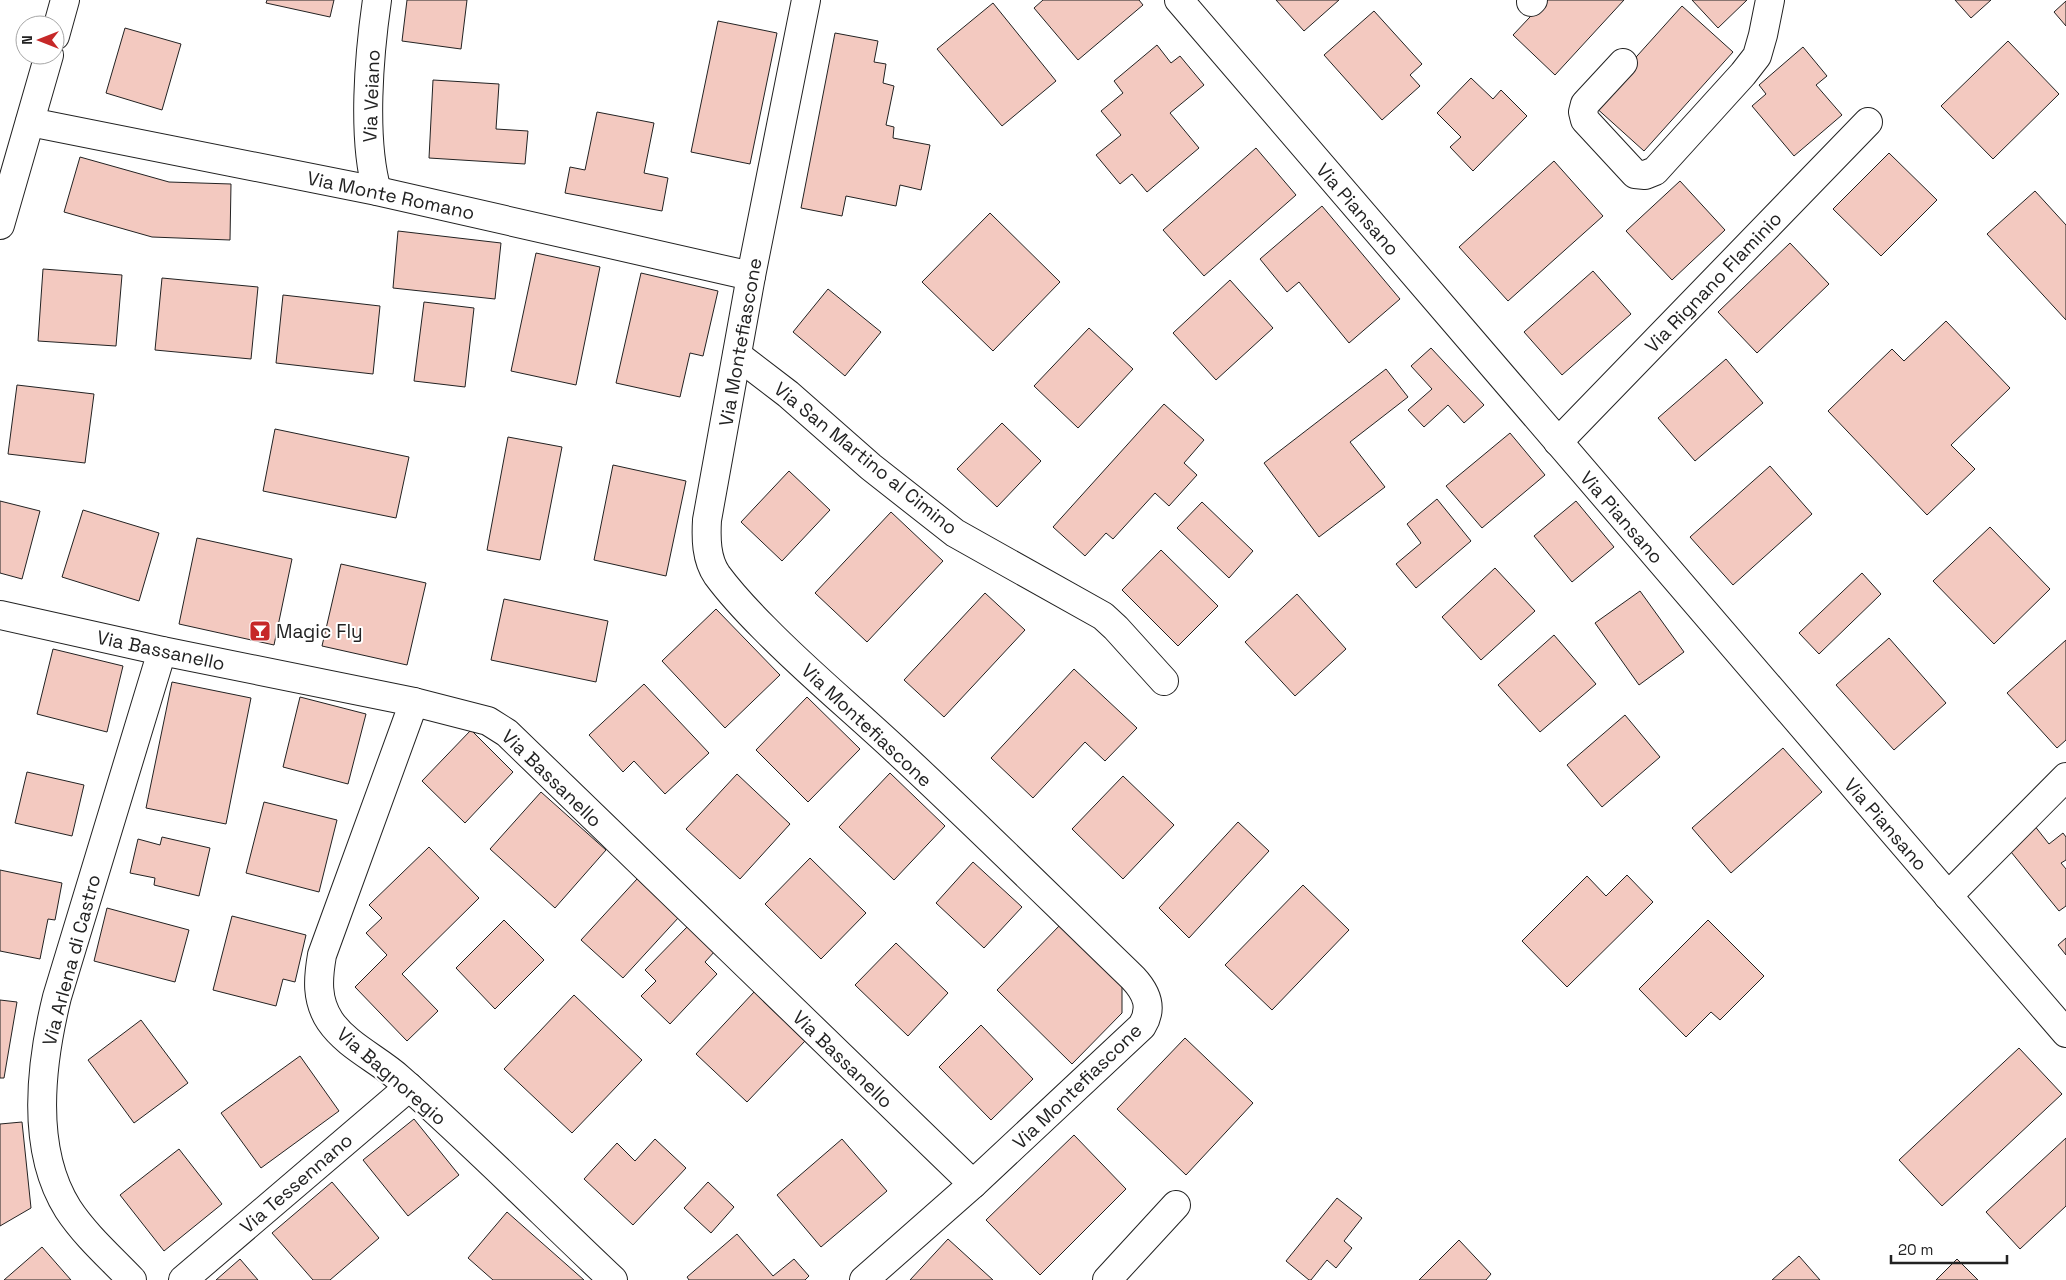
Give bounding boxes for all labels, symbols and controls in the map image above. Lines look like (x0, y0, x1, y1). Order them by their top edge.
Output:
north arrow (15, 15, 65, 65)
text: N (18, 35, 36, 45)
street label: Via Veiano (357, 49, 386, 143)
street label: Via Piansano (1310, 158, 1405, 261)
street label: Via Monte Romano (305, 166, 477, 225)
street label: Via Rignano Flaminio (1639, 206, 1787, 358)
street label: Via Montefiascone (713, 256, 768, 428)
street label: Via San Martino al Cimino (769, 377, 963, 540)
street label: Via Piansano (1574, 466, 1669, 569)
bar icon: Magic Fly (248, 619, 272, 643)
place label: Magic Fly (276, 619, 363, 644)
street label: Via Bassanello (94, 625, 227, 676)
street label: Via Montefiascone (796, 658, 938, 793)
street label: Via Bassanello (496, 724, 607, 833)
street label: Via Piansano (1838, 773, 1933, 876)
street label: Via Arlena di Castro (37, 872, 106, 1049)
street label: Via Bassanello (787, 1005, 898, 1114)
street label: Via Montefiascone (1007, 1018, 1147, 1155)
street label: Via Bagnoregio (332, 1022, 452, 1131)
street label: Via Tessennano (235, 1128, 358, 1239)
scale bar (1891, 1232, 2007, 1264)
text: 20 m (1898, 1240, 1933, 1259)

